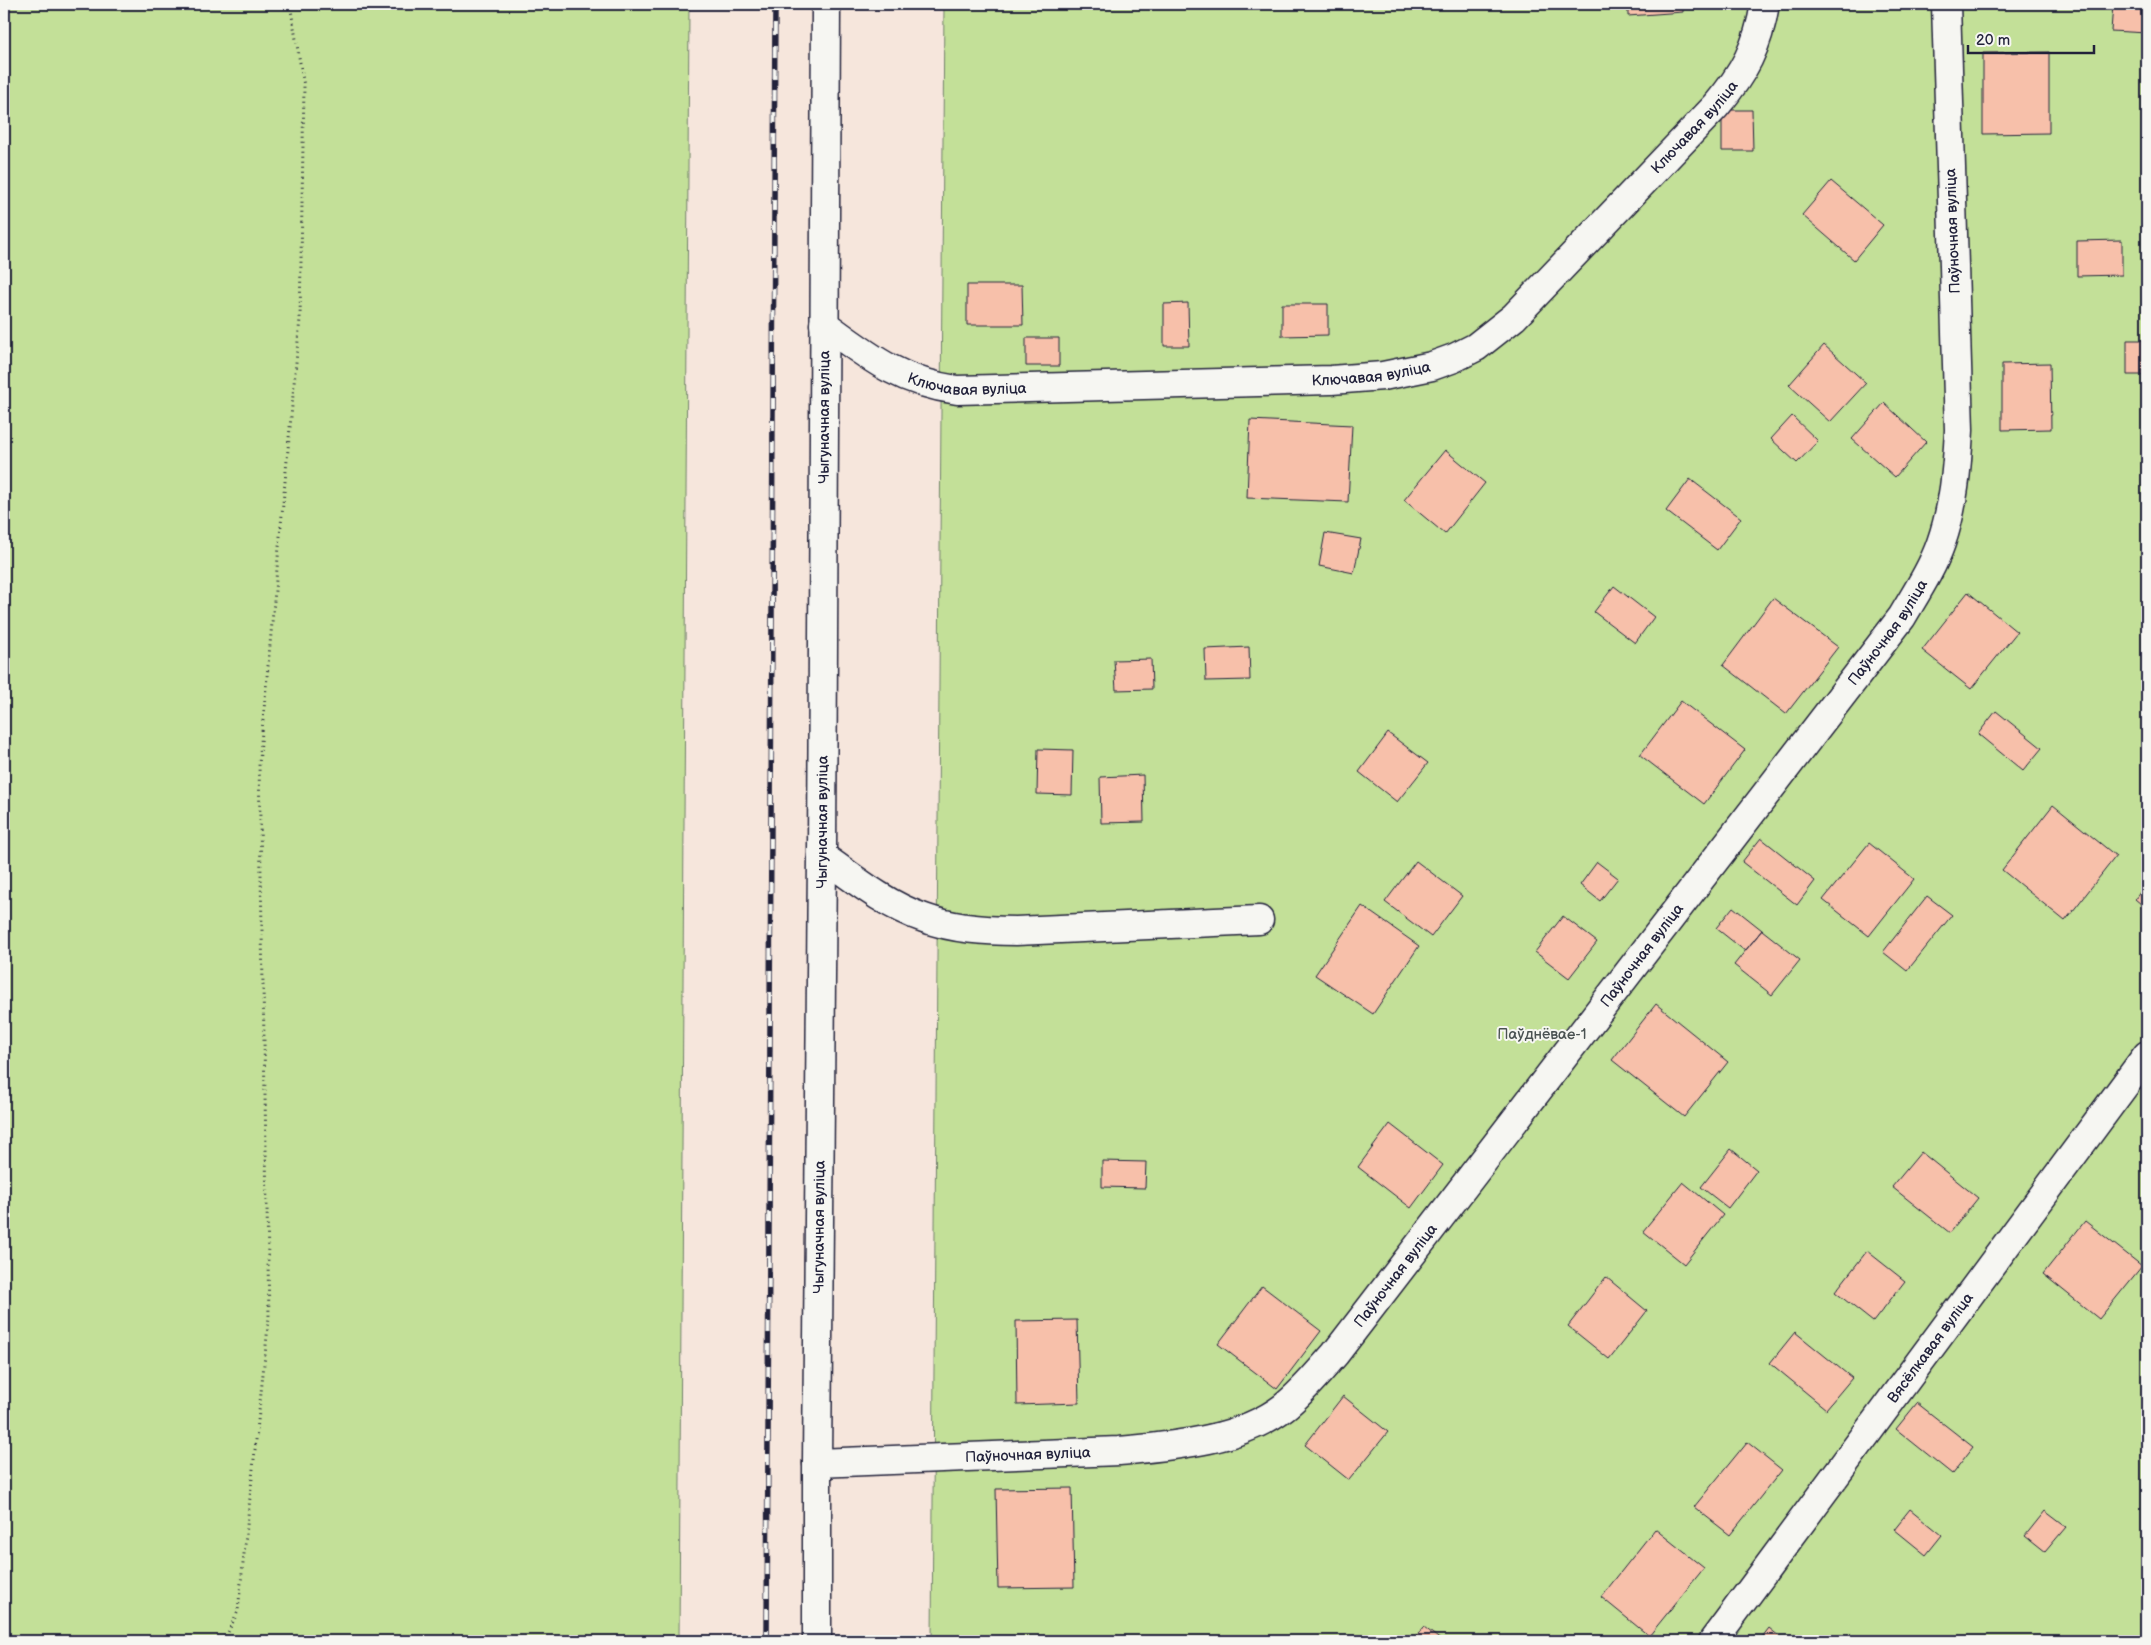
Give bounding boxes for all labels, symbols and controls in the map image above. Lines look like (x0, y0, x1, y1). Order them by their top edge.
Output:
scale bar (1968, 22, 2095, 54)
text: 20 m (1976, 31, 2010, 50)
street label: Ключавая вуліца (1647, 77, 1742, 178)
street label: Паўночная вуліца (1941, 168, 1965, 294)
street label: Чыгуначная вуліца (814, 350, 834, 484)
street label: Ключавая вуліца (1311, 357, 1432, 390)
street label: Ключавая вуліца (905, 368, 1027, 400)
street label: Паўночная вуліца (1843, 576, 1932, 689)
street label: Чыгуначная вуліца (812, 755, 832, 889)
street label: Паўночная вуліца (1596, 900, 1688, 1011)
park label: Паўднёвае-1 (1497, 1025, 1587, 1044)
street label: Чыгуначная вуліца (809, 1160, 829, 1294)
street label: Паўночная вуліца (1350, 1220, 1441, 1331)
street label: Вясёлкавая вуліца (1883, 1289, 1977, 1407)
street label: Паўночная вуліца (965, 1443, 1091, 1467)

